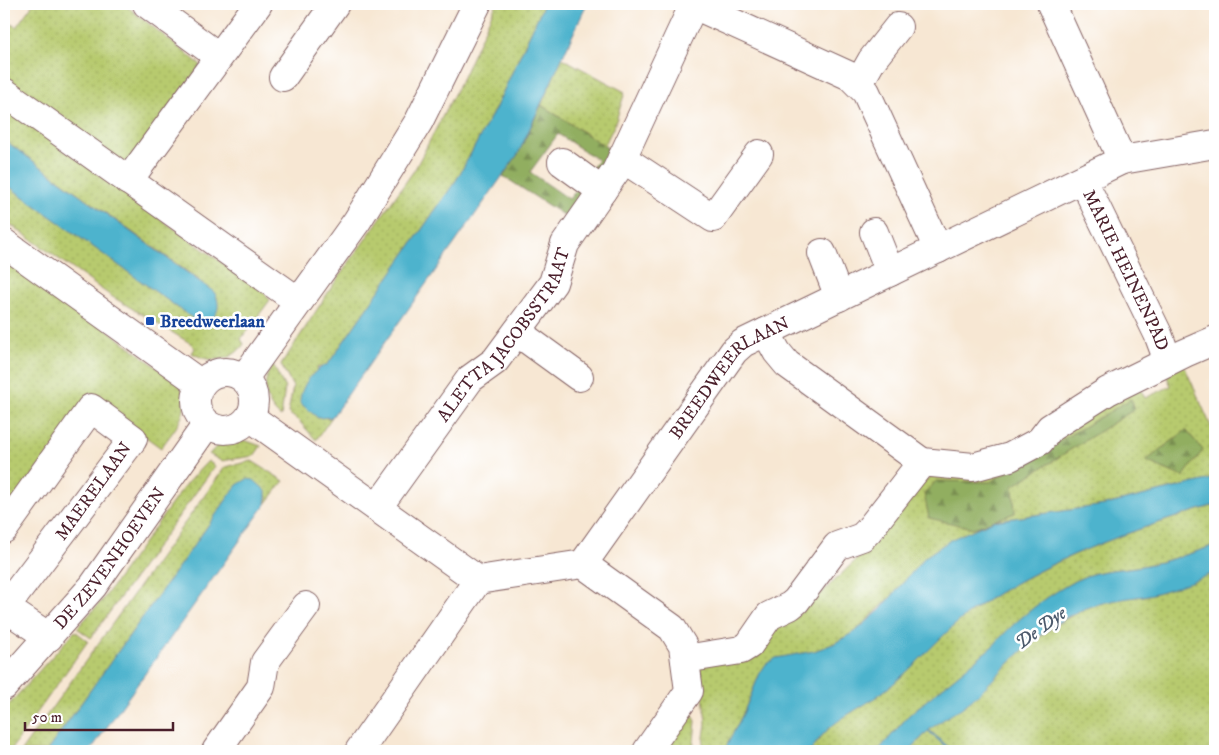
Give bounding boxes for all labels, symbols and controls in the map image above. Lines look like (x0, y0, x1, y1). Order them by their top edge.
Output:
street label: MARIE HEINENPAD (1077, 186, 1173, 354)
street label: ALETTA JACOBSSTRAAT (433, 245, 575, 427)
place label: Breedweerlaan (160, 311, 266, 333)
street label: BREEDWEERLAAN (665, 312, 793, 444)
marker: Breedweerlaan (144, 315, 156, 327)
street label: MAERELAAN (51, 438, 137, 545)
street label: DE ZEVENHOEVEN (50, 483, 171, 634)
water label: De Dye (1011, 602, 1072, 655)
scale bar (25, 700, 172, 732)
text: 50 m (32, 708, 62, 727)

